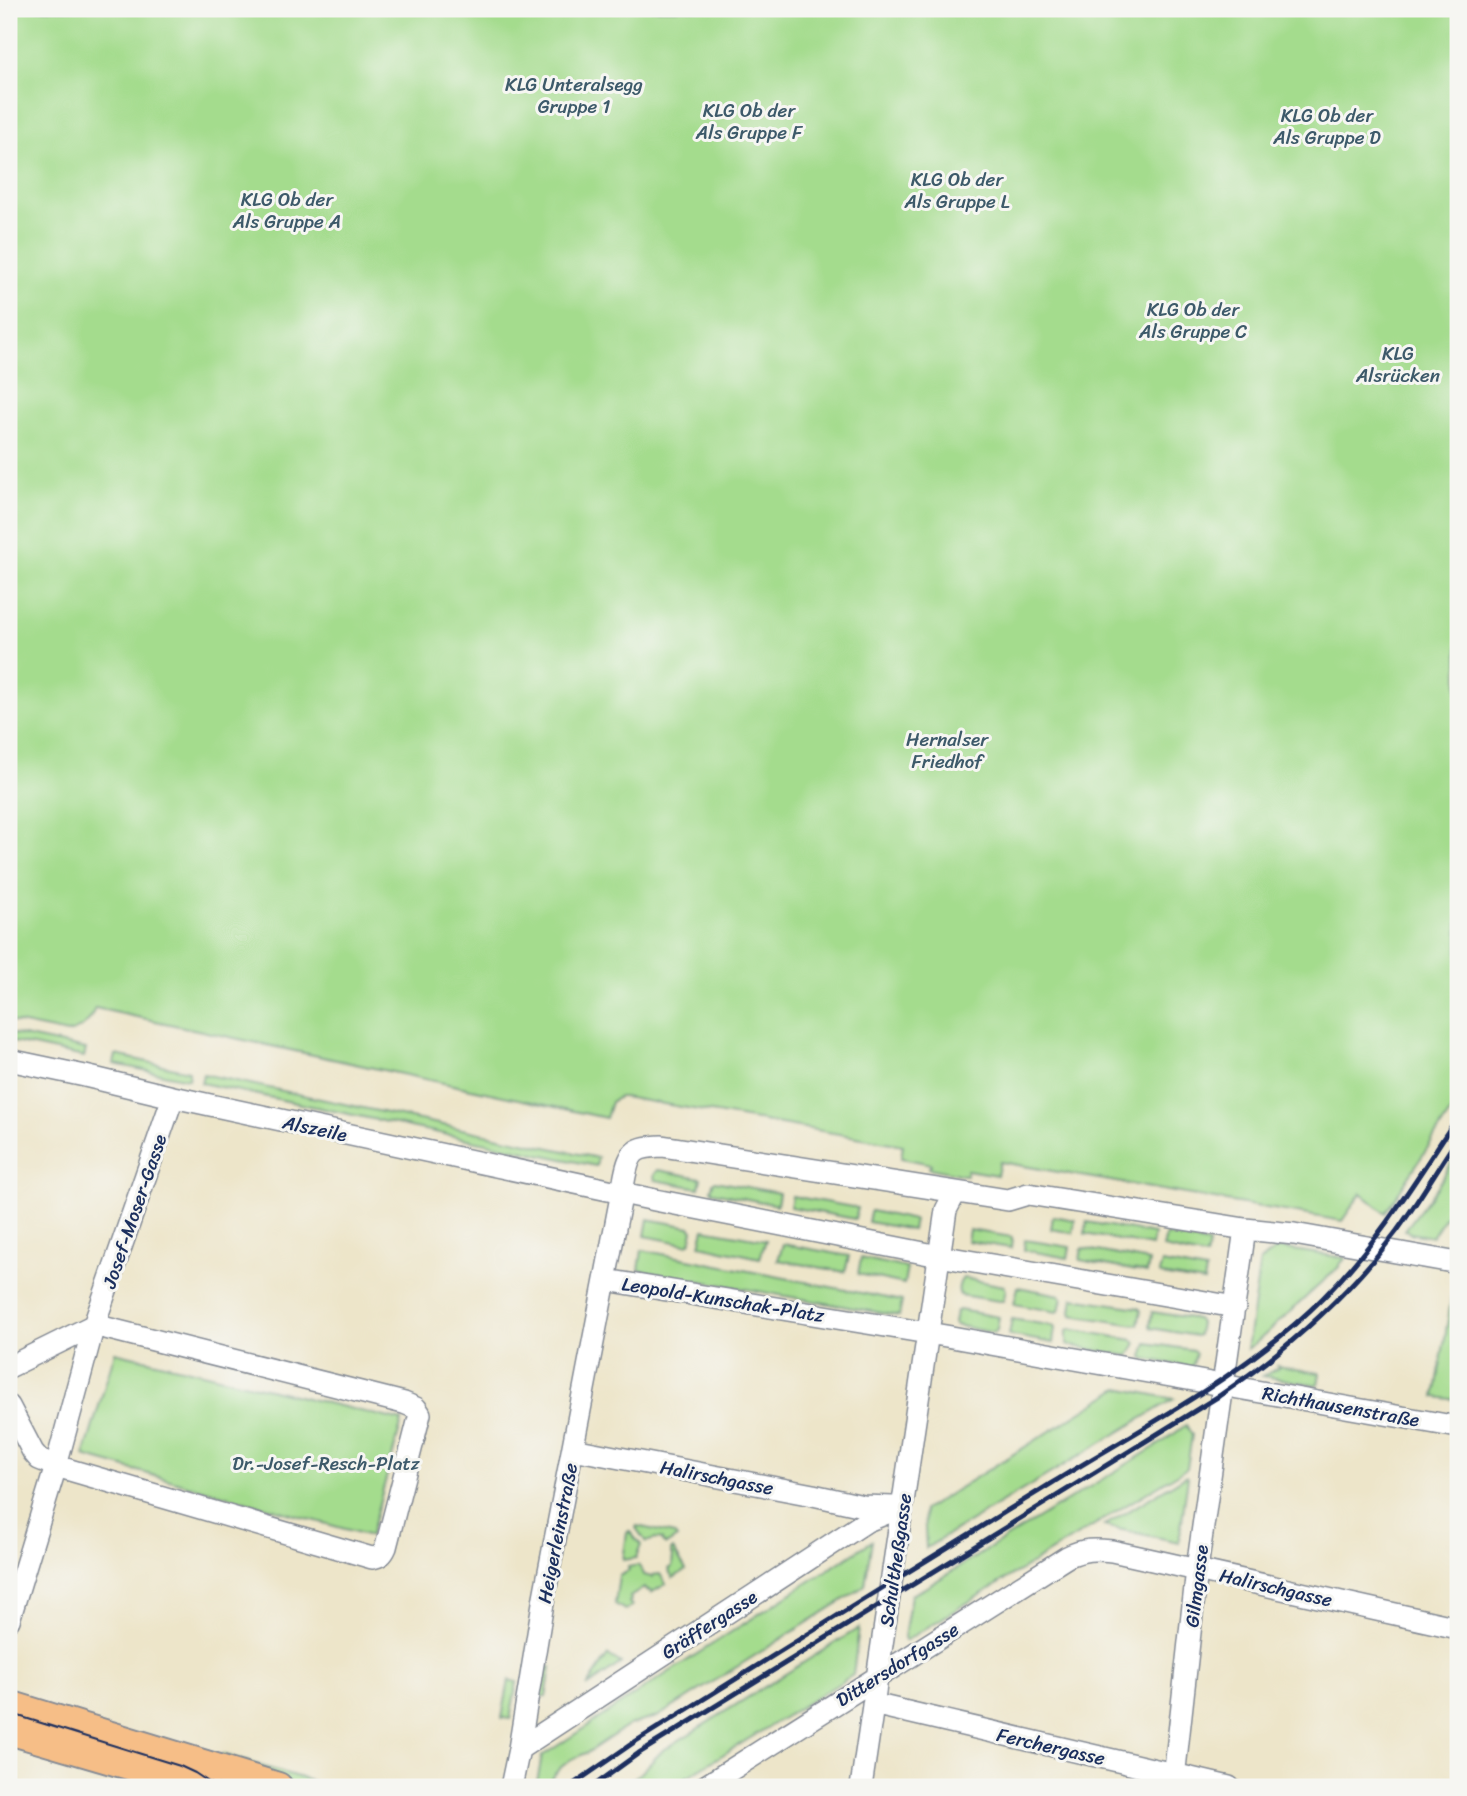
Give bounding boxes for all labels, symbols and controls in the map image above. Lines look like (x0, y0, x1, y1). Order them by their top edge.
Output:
park label: KLG Unteralsegg Gruppe 1 (505, 68, 643, 123)
park label: KLG Ob der Als Gruppe F (695, 94, 803, 149)
park label: KLG Ob der Als Gruppe D (1272, 99, 1381, 154)
park label: KLG Ob der Als Gruppe L (904, 163, 1010, 218)
park label: KLG Ob der Als Gruppe A (232, 183, 341, 238)
park label: KLG Ob der Als Gruppe C (1138, 293, 1247, 348)
park label: KLG Alsrücken (1355, 337, 1440, 392)
park label: Hernalser Friedhof (906, 723, 989, 778)
street label: Alszeile (279, 1105, 350, 1151)
street label: Josef-Moser-Gasse (92, 1130, 176, 1294)
street label: Leopold-Kunschak-Platz (619, 1267, 827, 1332)
street label: Richthausenstraße (1260, 1376, 1422, 1437)
park label: Dr.-Josef-Resch-Platz (232, 1447, 421, 1480)
street label: Halirschgasse (657, 1450, 777, 1505)
street label: Heigerleinstraße (528, 1460, 587, 1606)
street label: Schultheßgasse (870, 1491, 921, 1629)
street label: Gilmgasse (1175, 1543, 1218, 1629)
street label: Halirschgasse (1216, 1558, 1336, 1617)
street label: Gräffergasse (654, 1581, 764, 1668)
street label: Dittersdorfgasse (829, 1613, 966, 1716)
street label: Ferchergasse (993, 1718, 1109, 1775)

